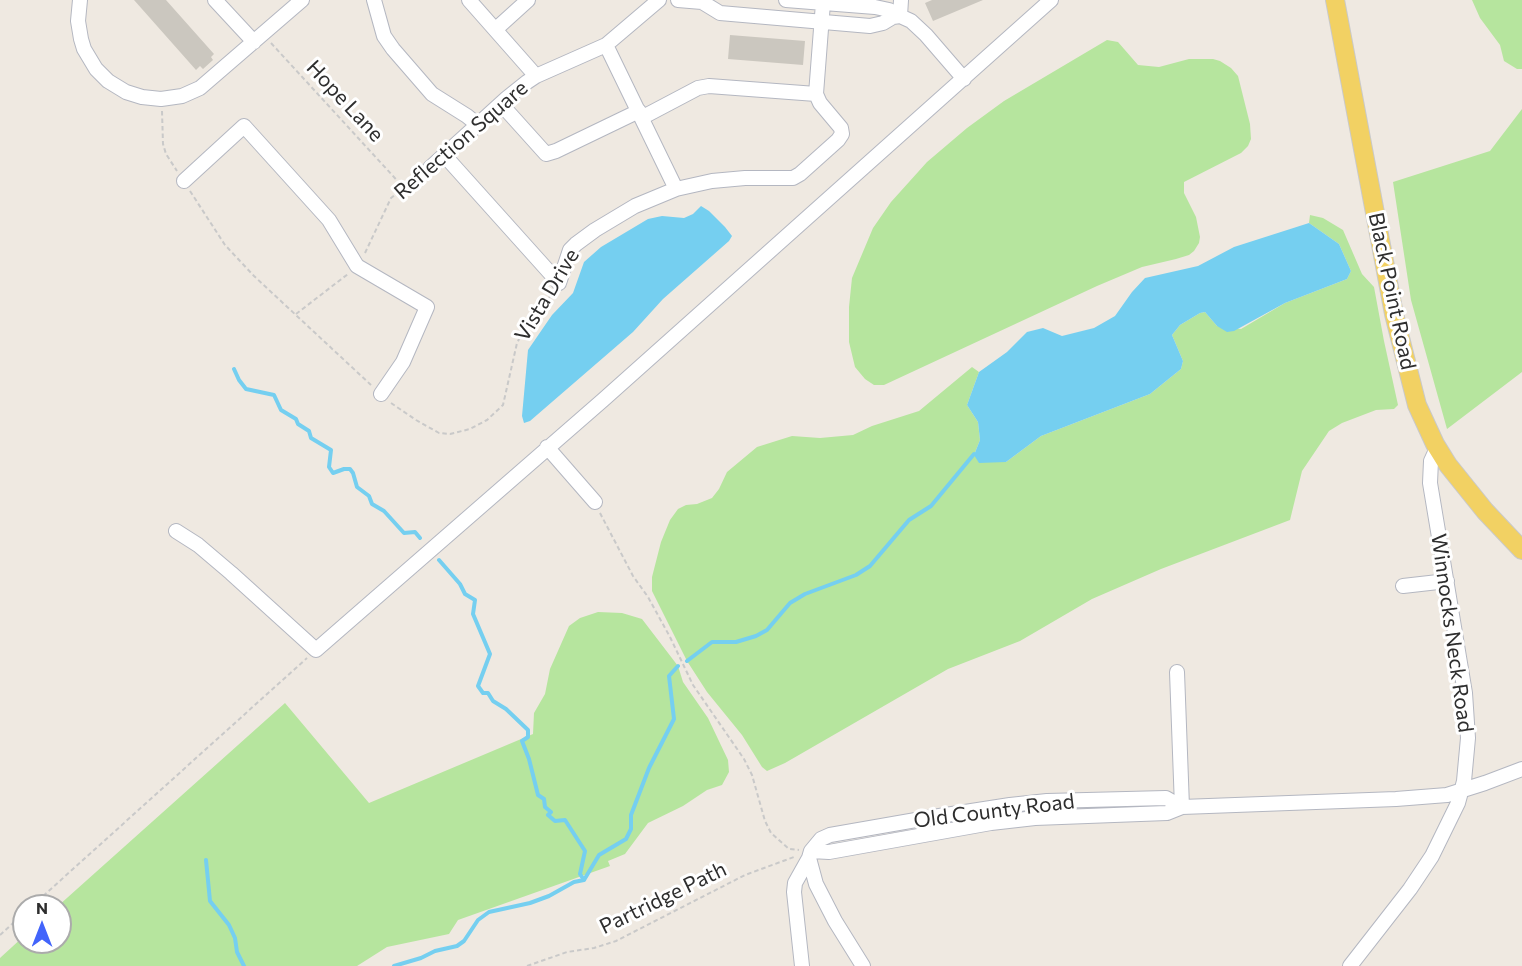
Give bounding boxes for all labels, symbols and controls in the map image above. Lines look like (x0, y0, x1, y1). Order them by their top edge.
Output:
street label: Hope Lane (301, 55, 389, 147)
street label: Reflection Square (389, 75, 533, 205)
street label: Black Point Road (1363, 210, 1421, 372)
street label: Vista Drive (510, 244, 584, 346)
street label: Winnocks Neck Road (1426, 532, 1478, 734)
street label: Old County Road (912, 789, 1076, 833)
street label: Partridge Path (595, 856, 731, 940)
north arrow (12, 894, 72, 954)
text: N (36, 898, 48, 917)

